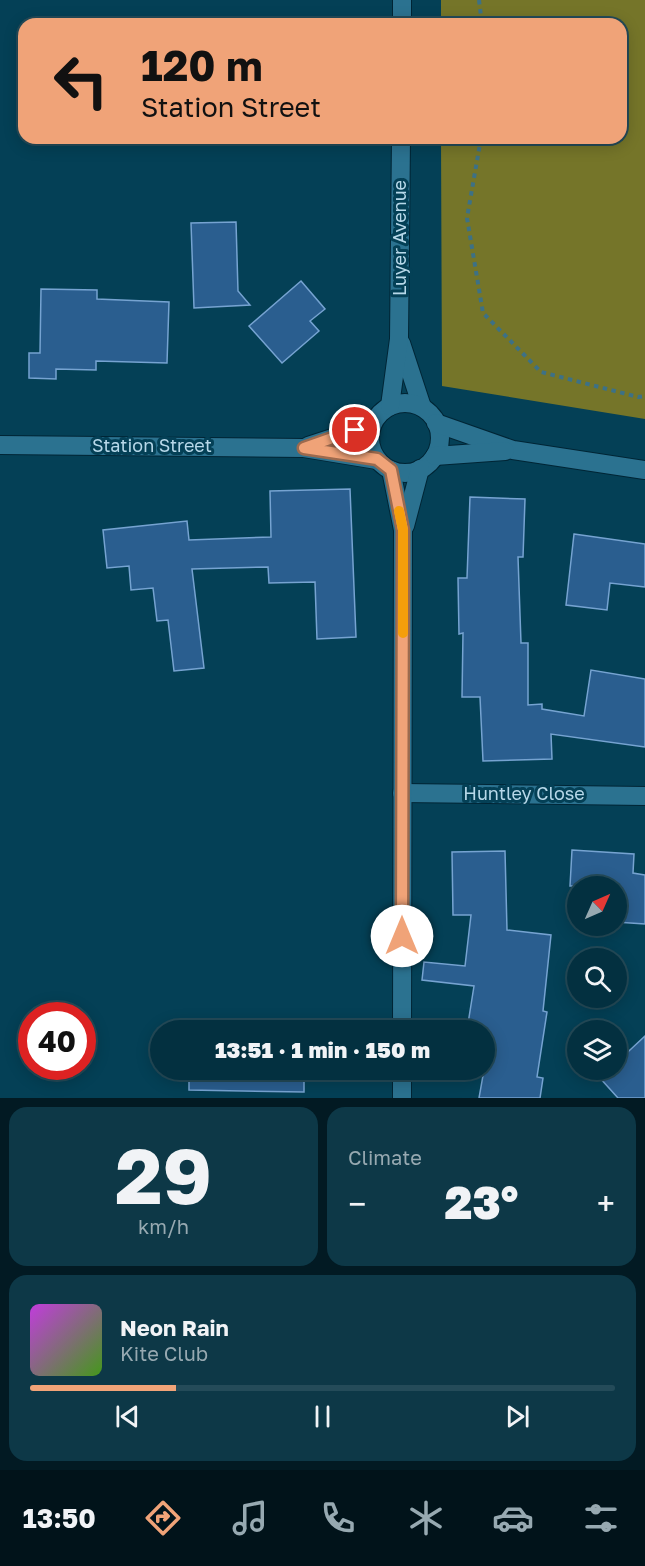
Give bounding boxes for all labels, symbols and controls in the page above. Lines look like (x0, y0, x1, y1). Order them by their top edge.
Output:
text: 120 m (141, 40, 263, 90)
icon: left (42, 42, 120, 120)
text: Station Street (141, 91, 321, 123)
street label: Luyer Avenue (388, 180, 410, 296)
pin (329, 404, 380, 455)
icon: arrive (338, 413, 371, 446)
street label: Station Street (92, 434, 212, 456)
street label: Huntley Close (463, 782, 585, 804)
north arrow (567, 876, 627, 936)
map controls (567, 876, 627, 1080)
position arrow (370, 904, 434, 968)
button: search (567, 948, 627, 1008)
speed limit sign: 40 (18, 1002, 96, 1080)
button: layers (567, 1020, 627, 1080)
text: 13:51 · 1 min · 150 m (215, 1036, 430, 1063)
text: 29 (115, 1128, 212, 1221)
text: Climate (348, 1145, 422, 1169)
text: 23° (445, 1175, 518, 1229)
text: − (348, 1184, 366, 1223)
text: + (597, 1184, 615, 1223)
text: km/h (138, 1214, 189, 1238)
text: Neon Rain (120, 1314, 229, 1341)
text: Kite Club (120, 1341, 208, 1365)
icon: previous (111, 1400, 144, 1433)
icon: pause (306, 1400, 339, 1433)
icon: next (501, 1400, 534, 1433)
icon: directions (142, 1497, 184, 1539)
icon: music (229, 1497, 271, 1539)
icon: phone (317, 1497, 359, 1539)
icon: climate (405, 1497, 447, 1539)
icon: car (492, 1497, 534, 1539)
icon: filters (580, 1497, 622, 1539)
text: 13:50 (23, 1502, 96, 1534)

